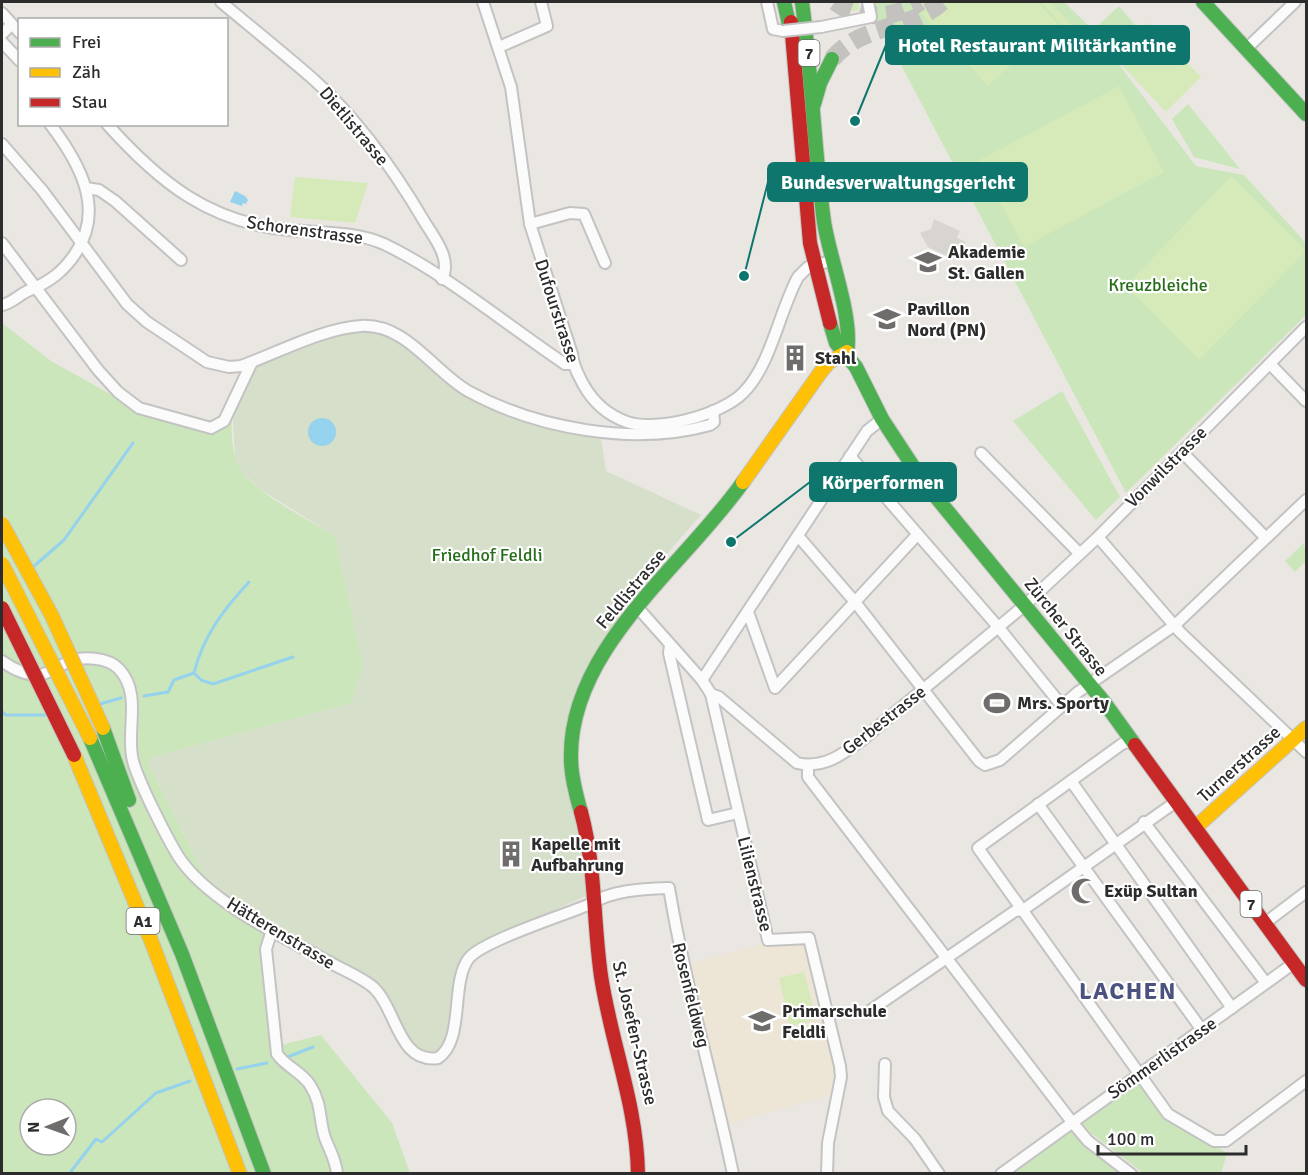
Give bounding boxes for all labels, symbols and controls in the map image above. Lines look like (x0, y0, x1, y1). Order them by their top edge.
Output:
legend (18, 18, 228, 126)
callout: Hotel Restaurant Militärkantine (886, 26, 1189, 64)
text: Frei (72, 31, 101, 53)
text: Hotel Restaurant Militärkantine (898, 33, 1176, 58)
road number: 7 (798, 40, 820, 66)
text: Zäh (72, 61, 101, 83)
street label: Dietlistrasse (315, 82, 393, 170)
text: Stau (72, 91, 107, 113)
callout: Bundesverwaltungsgericht (768, 163, 1027, 201)
text: Bundesverwaltungsgericht (781, 170, 1016, 195)
street label: Schorenstrasse (245, 211, 365, 249)
place label: Akademie St. Gallen (948, 241, 1026, 284)
school or university icon: Akademie St. Gallen (913, 247, 943, 277)
street label: Dufourstrasse (530, 256, 584, 366)
park label: Kreuzbleiche (1108, 274, 1208, 296)
place label: Pavillon Nord (PN) (907, 298, 986, 341)
school or university icon: Pavillon Nord (PN) (872, 304, 902, 334)
building icon: Stahl (780, 343, 810, 373)
place label: Stahl (815, 347, 857, 369)
street label: Vonwilstrasse (1121, 422, 1211, 512)
callout: Körperformen (810, 463, 956, 501)
text: Körperformen (822, 470, 944, 495)
park label: Friedhof Feldli (431, 544, 543, 566)
street label: Feldlistrasse (591, 545, 671, 633)
street label: Zürcher Strasse (1020, 573, 1112, 681)
street label: Gerbestrasse (838, 680, 930, 760)
sports icon: Mrs. Sporty (982, 688, 1012, 718)
place label: Mrs. Sporty (1017, 692, 1109, 714)
street label: Turnerstrasse (1193, 721, 1285, 807)
place label: Kapelle mit Aufbahrung (531, 833, 624, 876)
street label: Lilienstrasse (733, 834, 777, 934)
building icon: Kapelle mit Aufbahrung (496, 839, 526, 869)
mosque icon: Exüp Sultan (1069, 876, 1099, 906)
place label: Exüp Sultan (1104, 880, 1198, 902)
road number: 7 (1240, 891, 1262, 917)
street label: Hätterenstrasse (223, 892, 339, 974)
road number: A1 (126, 908, 160, 934)
street label: Rosenfeldweg (667, 940, 715, 1050)
street label: St. Josefen-Strasse (608, 959, 662, 1107)
district label: LACHEN (1079, 976, 1177, 1006)
place label: Primarschule Feldli (782, 1000, 887, 1043)
school or university icon: Primarschule Feldli (747, 1006, 777, 1036)
street label: Sömmerlistrasse (1103, 1012, 1221, 1104)
north arrow (18, 1097, 78, 1157)
scale bar (1098, 1118, 1246, 1156)
text: N (24, 1122, 44, 1133)
text: 100 m (1107, 1128, 1154, 1150)

